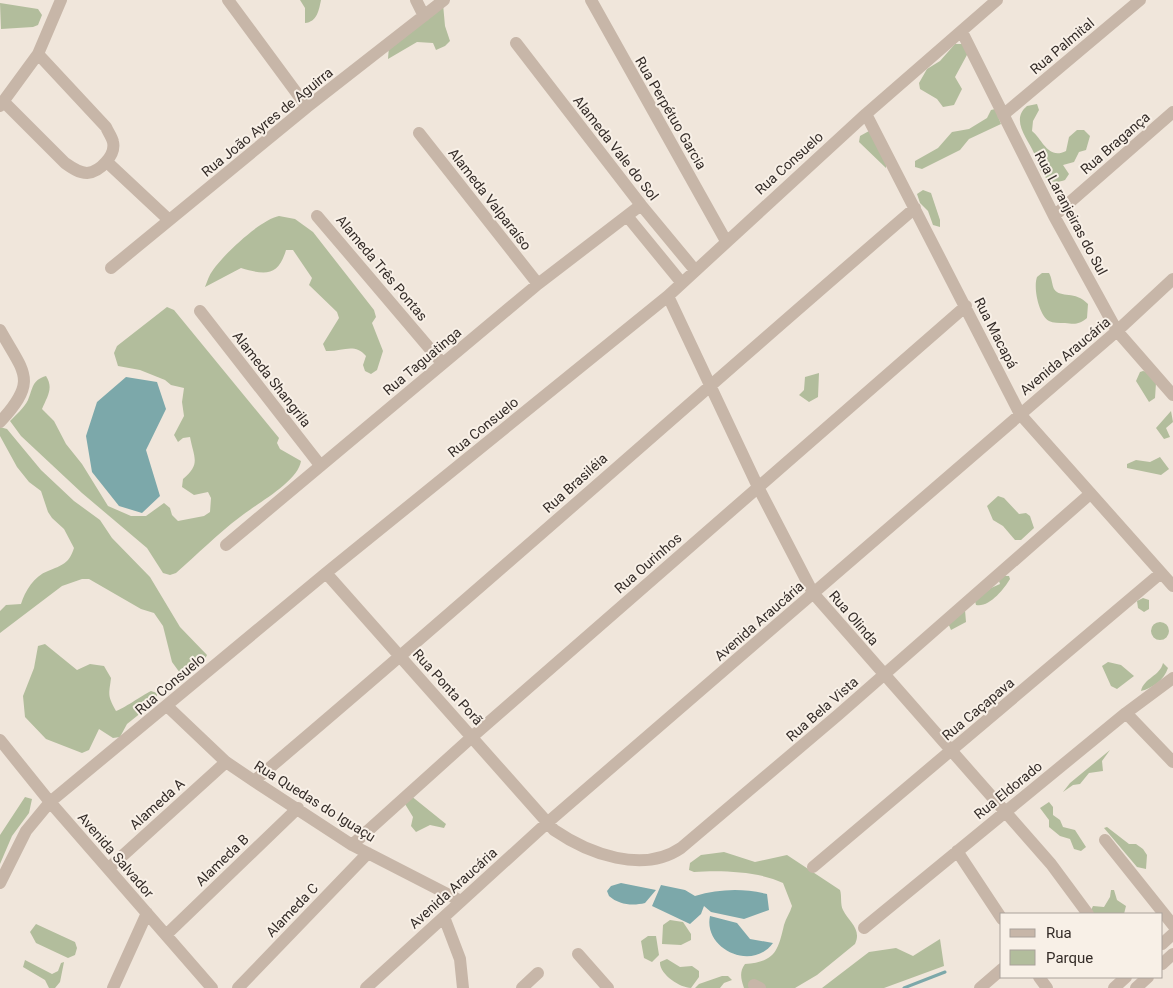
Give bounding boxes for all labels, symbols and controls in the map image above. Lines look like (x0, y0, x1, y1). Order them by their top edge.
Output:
street label: Rua Palmital (1027, 15, 1097, 77)
street label: Rua Perpétuo Garcia (632, 54, 710, 172)
street label: Rua João Ayres de Aguirra (198, 64, 336, 180)
street label: Alameda Vale do Sol (570, 92, 662, 204)
street label: Rua Bragança (1077, 109, 1153, 177)
street label: Rua Consuelo (752, 128, 826, 198)
street label: Alameda Valparaíso (445, 145, 535, 253)
street label: Rua Laranjeiras do Sul (1032, 148, 1110, 278)
street label: Alameda Três Pontas (333, 212, 431, 324)
street label: Rua Macapá (971, 295, 1021, 371)
street label: Avenida Araucária (1017, 314, 1113, 398)
street label: Rua Taguatinga (380, 324, 464, 398)
street label: Alameda Shangrila (230, 328, 314, 430)
street label: Rua Consuelo (445, 394, 521, 460)
street label: Rua Brasiléia (540, 450, 610, 516)
street label: Rua Ourinhos (611, 530, 685, 596)
street label: Avenida Araucária (711, 578, 807, 664)
street label: Rua Olinda (826, 587, 882, 649)
street label: Rua Ponta Porã (410, 646, 486, 728)
street label: Rua Consuelo (132, 650, 208, 718)
street label: Rua Bela Vista (783, 674, 861, 744)
street label: Rua Caçapava (939, 674, 1017, 744)
street label: Rua Quedas do Iguaçu (251, 757, 379, 845)
street label: Rua Eldorado (971, 758, 1045, 822)
street label: Alameda A (126, 775, 188, 833)
street label: Avenida Salvador (75, 809, 157, 901)
street label: Alameda B (192, 831, 252, 889)
street label: Avenida Araucária (406, 844, 500, 932)
street label: Alameda C (263, 880, 321, 940)
legend (1000, 913, 1163, 978)
text: Rua (1046, 924, 1072, 942)
text: Parque (1046, 949, 1093, 967)

